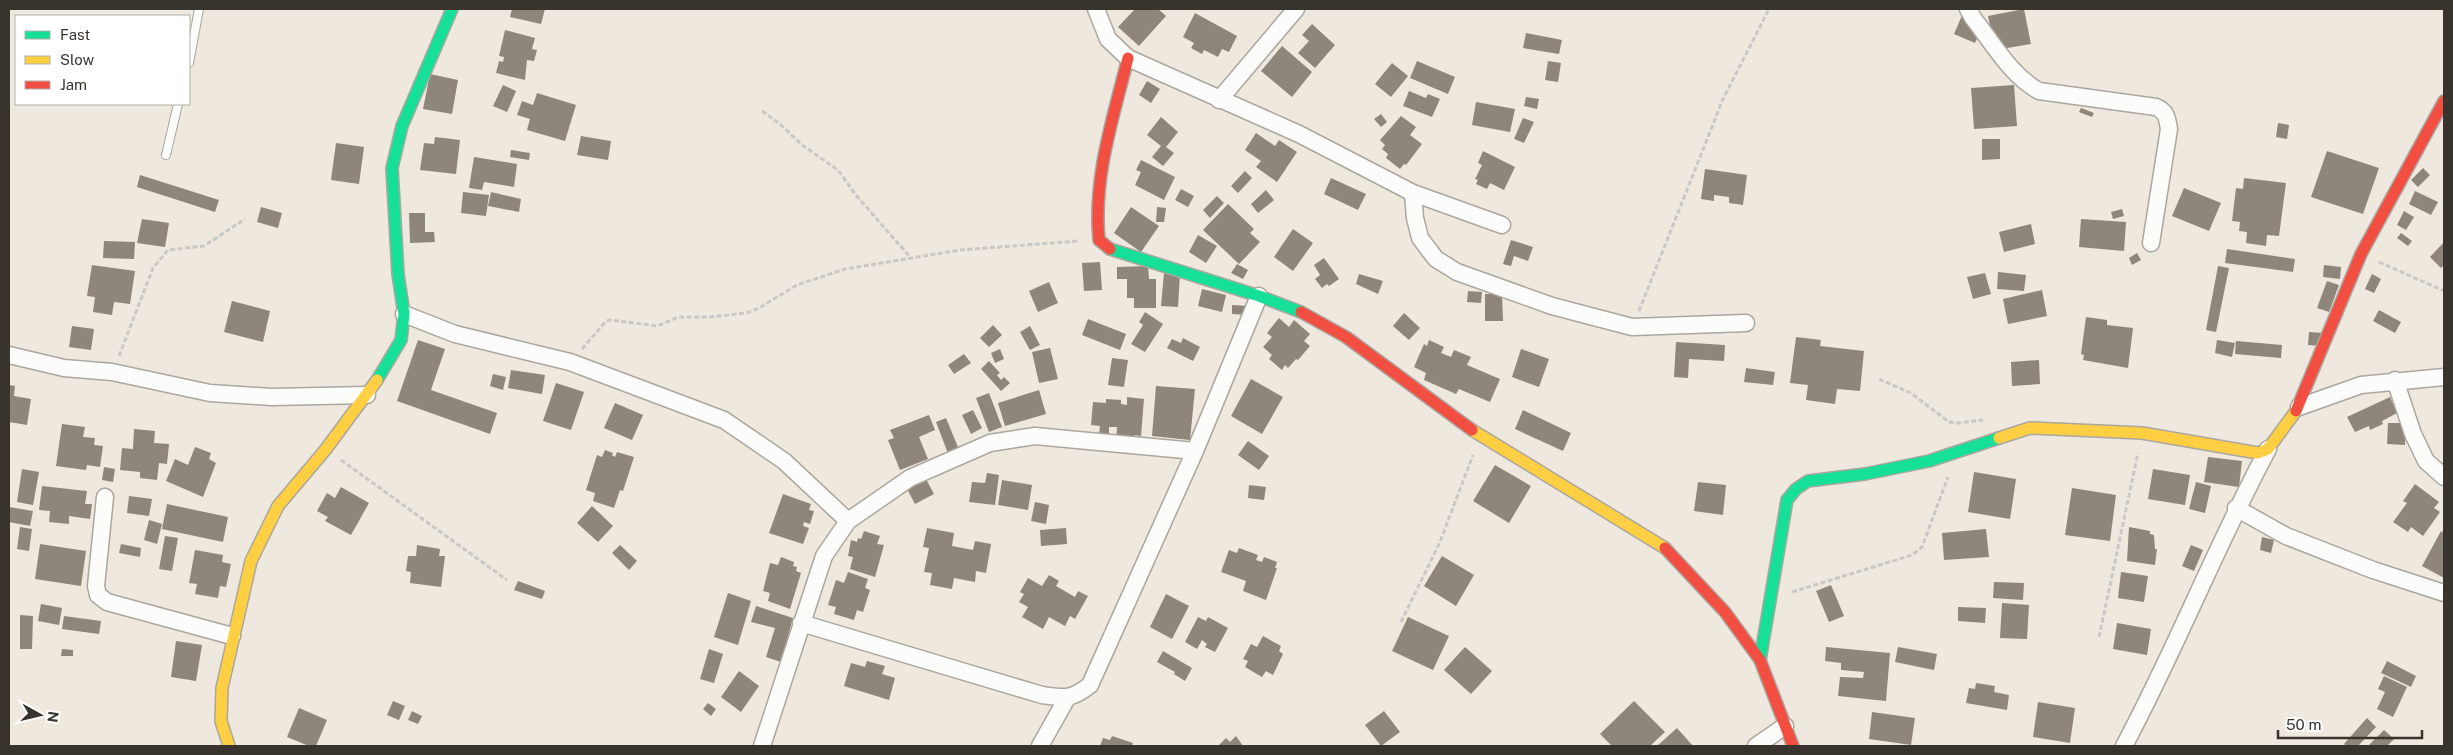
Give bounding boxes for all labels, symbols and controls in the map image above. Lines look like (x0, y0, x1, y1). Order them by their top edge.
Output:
legend (15, 15, 190, 105)
text: Fast (60, 26, 90, 43)
text: Slow (60, 51, 95, 68)
text: Jam (60, 76, 87, 93)
north arrow (15, 690, 65, 740)
scale bar (2278, 708, 2422, 740)
text: N (44, 710, 62, 723)
text: 50 m (2286, 716, 2321, 733)

